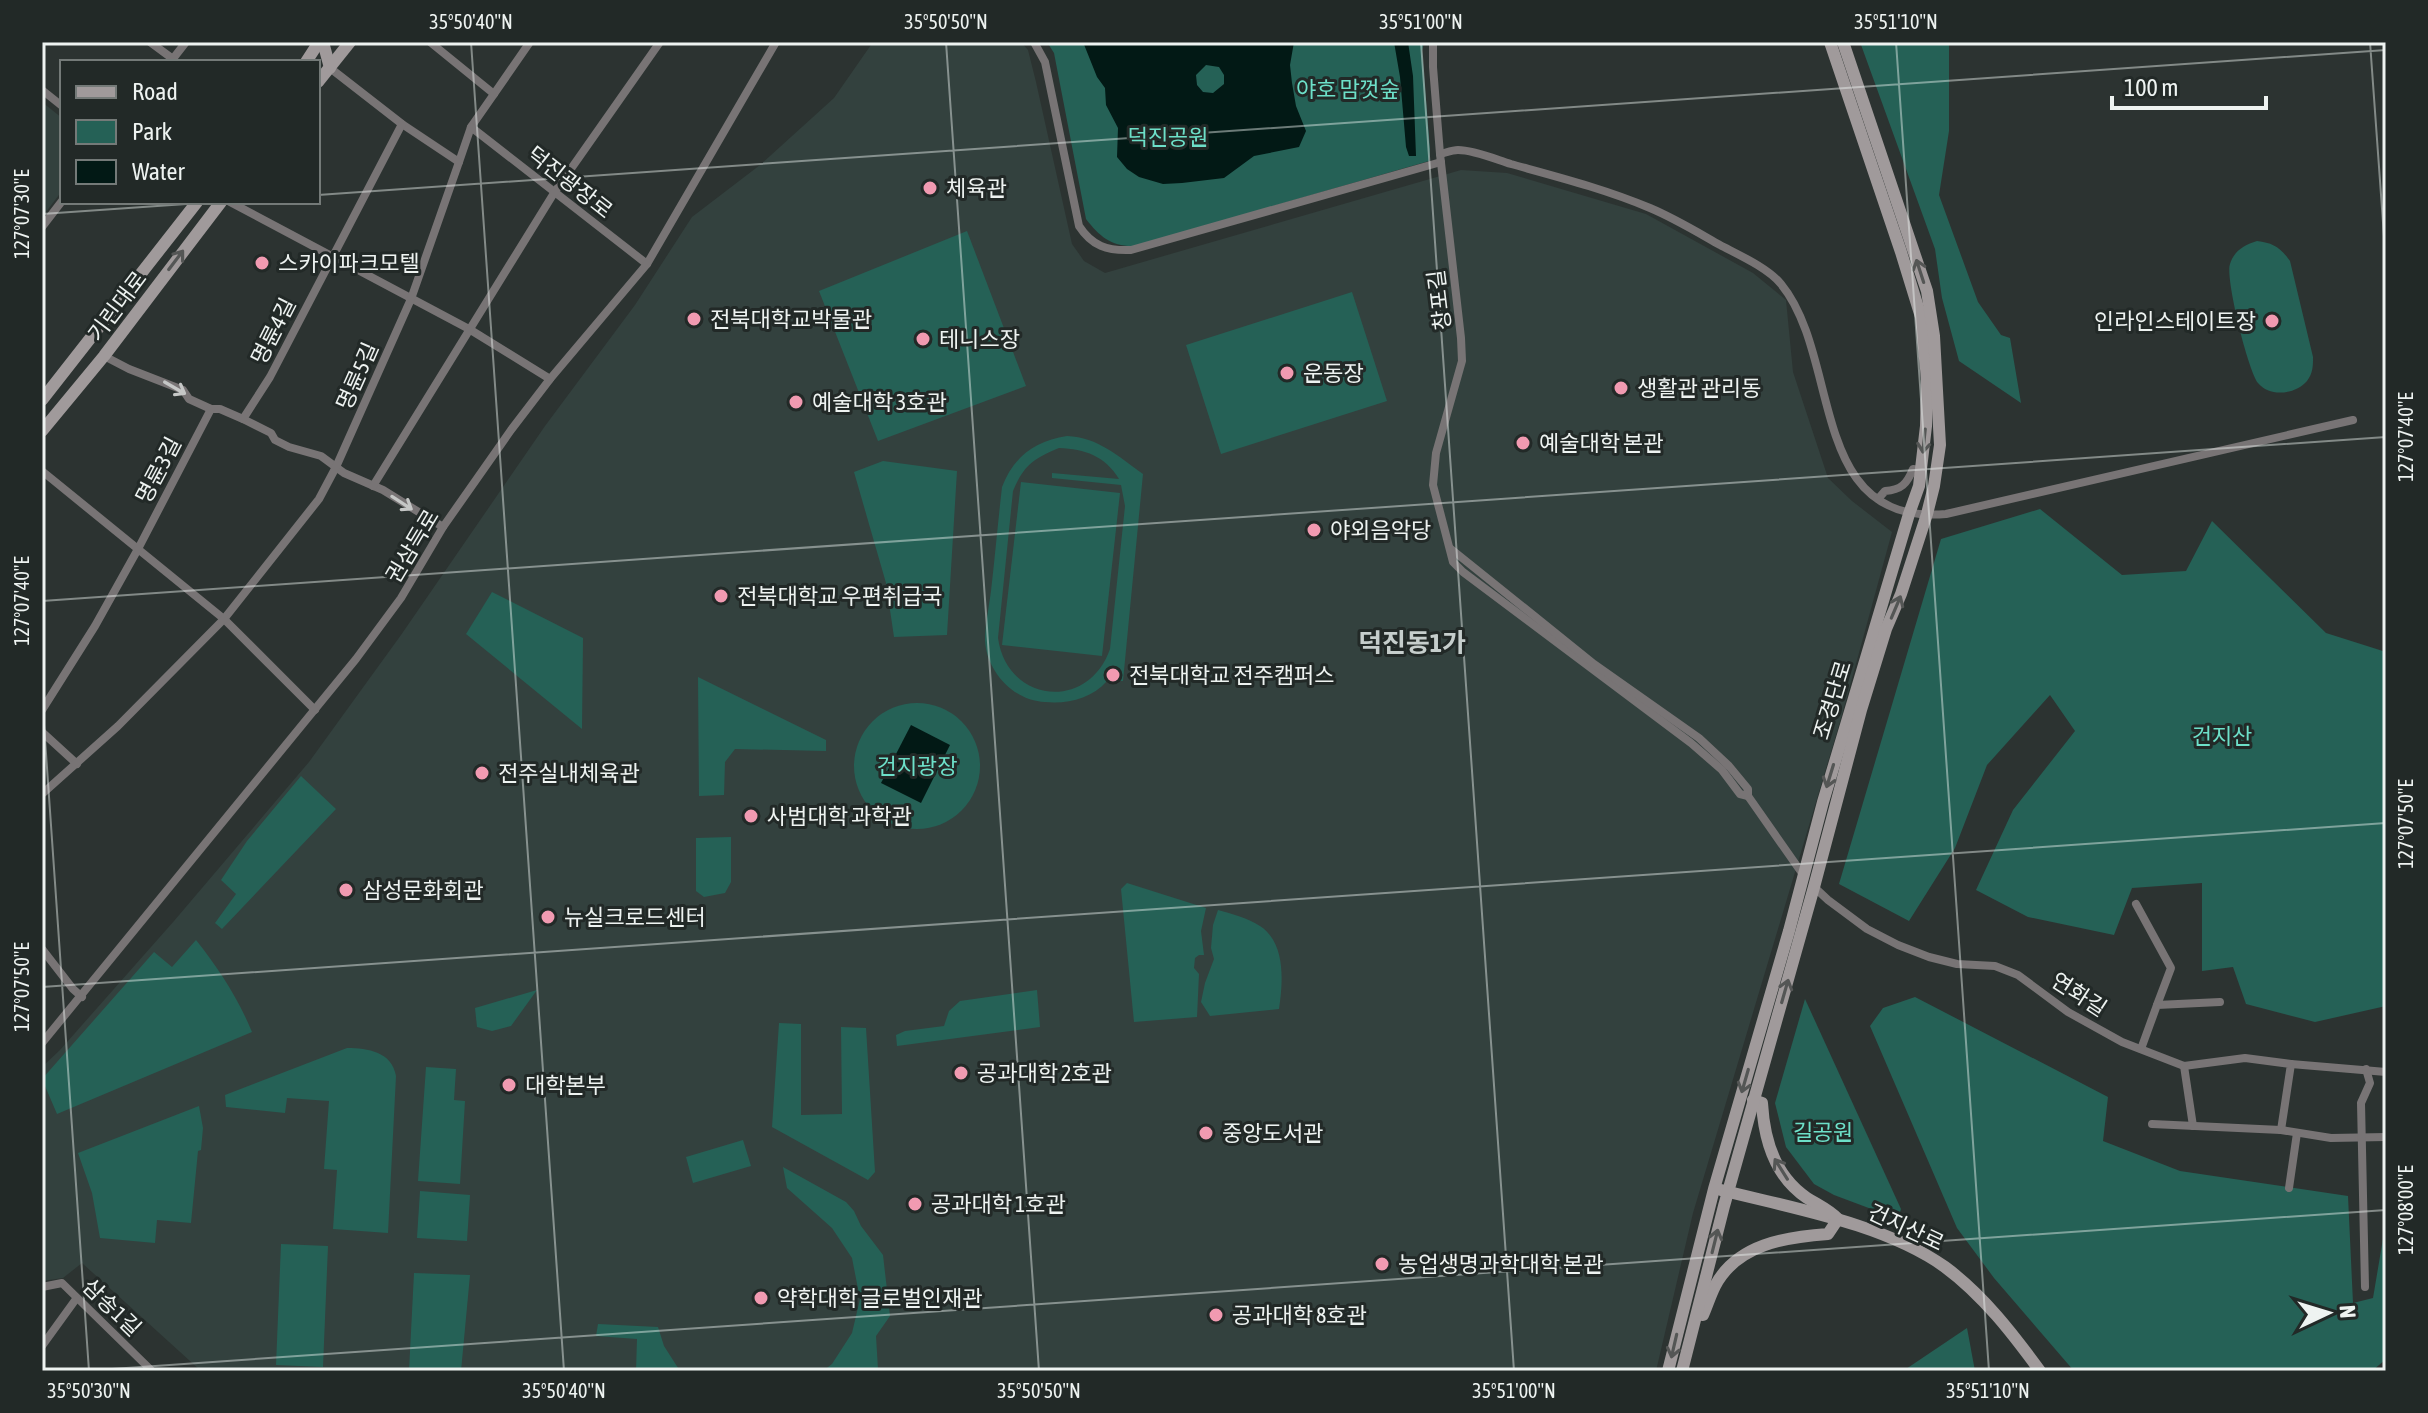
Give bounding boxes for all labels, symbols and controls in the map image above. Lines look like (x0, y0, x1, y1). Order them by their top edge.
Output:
text: 35°50'40"N (429, 10, 513, 33)
text: 35°50'50"N (904, 10, 988, 33)
text: 35°51'00"N (1379, 10, 1463, 33)
text: 35°51'10"N (1854, 10, 1938, 33)
legend (60, 60, 320, 204)
scale bar (2112, 60, 2266, 110)
text: 100 m (2124, 74, 2178, 101)
park label: 야호 맘껏숲 (1296, 76, 1400, 102)
text: Road (132, 78, 178, 105)
text: Park (132, 118, 173, 145)
park label: 덕진공원 (1128, 124, 1208, 150)
street label: 덕진광장로 (522, 141, 618, 223)
text: Water (132, 158, 185, 185)
text: 127°07'30"E (10, 169, 33, 259)
place label: 체육관 (946, 175, 1007, 201)
marker: 체육관 (921, 179, 939, 197)
one-way arrow (168, 249, 184, 271)
place label: 스카이파크모텔 (278, 250, 420, 276)
marker: 스카이파크모텔 (253, 254, 271, 272)
one-way arrow (1912, 258, 1927, 283)
street label: 기린대로 (82, 266, 152, 346)
street label: 창포길 (1422, 268, 1456, 332)
street label: 명륜4길 (245, 293, 301, 369)
place label: 전북대학교박물관 (710, 306, 872, 332)
place label: 인라인스테이트장 (2094, 308, 2256, 334)
marker: 전북대학교박물관 (685, 310, 703, 328)
marker: 인라인스테이트장 (2263, 312, 2281, 330)
place label: 테니스장 (939, 326, 1020, 352)
marker: 테니스장 (914, 330, 932, 348)
street label: 명륜5길 (331, 338, 383, 414)
place label: 운동장 (1303, 360, 1364, 386)
marker: 운동장 (1278, 364, 1296, 382)
place label: 생활관 관리동 (1637, 375, 1761, 401)
marker: 생활관 관리동 (1612, 379, 1630, 397)
one-way arrow (163, 380, 185, 396)
place label: 예술대학 3호관 (812, 389, 947, 415)
text: 127°07'40"E (2394, 392, 2417, 482)
marker: 예술대학 3호관 (787, 393, 805, 411)
one-way arrow (1917, 427, 1932, 454)
place label: 예술대학 본관 (1539, 430, 1663, 456)
street label: 명륜3길 (130, 433, 186, 507)
marker: 예술대학 본관 (1514, 434, 1532, 452)
one-way arrow (391, 495, 413, 512)
street label: 권삼득로 (380, 505, 444, 587)
place label: 야외음악당 (1330, 517, 1431, 543)
marker: 야외음악당 (1305, 521, 1323, 539)
text: 127°07'40"E (10, 556, 33, 646)
place label: 전북대학교 우편취급국 (737, 583, 942, 609)
marker: 전북대학교 우편취급국 (712, 587, 730, 605)
one-way arrow (1890, 595, 1905, 620)
district label: 덕진동1가 (1358, 628, 1466, 658)
street label: 조경단로 (1808, 657, 1856, 743)
place label: 전북대학교 전주캠퍼스 (1129, 662, 1334, 688)
marker: 전북대학교 전주캠퍼스 (1104, 666, 1122, 684)
park label: 건지산 (2192, 723, 2252, 749)
park label: 건지광장 (877, 753, 957, 779)
place label: 전주실내체육관 (498, 760, 640, 786)
marker: 전주실내체육관 (473, 764, 491, 782)
one-way arrow (1822, 764, 1837, 789)
text: 127°07'50"E (2394, 779, 2417, 869)
place label: 사범대학 과학관 (767, 803, 912, 829)
marker: 사범대학 과학관 (742, 807, 760, 825)
place label: 삼성문화회관 (362, 877, 483, 903)
marker: 삼성문화회관 (337, 881, 355, 899)
place label: 뉴실크로드센터 (564, 904, 706, 930)
marker: 뉴실크로드센터 (539, 908, 557, 926)
text: 127°07'50"E (10, 942, 33, 1032)
street label: 연화길 (2046, 967, 2112, 1021)
one-way arrow (1778, 978, 1793, 1004)
place label: 공과대학 2호관 (977, 1060, 1112, 1086)
marker: 공과대학 2호관 (952, 1064, 970, 1082)
one-way arrow (1737, 1067, 1752, 1093)
place label: 대학본부 (525, 1072, 606, 1098)
marker: 대학본부 (500, 1076, 518, 1094)
park label: 길공원 (1793, 1119, 1853, 1145)
place label: 중앙도서관 (1222, 1120, 1323, 1146)
marker: 중앙도서관 (1197, 1124, 1215, 1142)
one-way arrow (1772, 1158, 1789, 1180)
text: 127°08'00"E (2394, 1165, 2417, 1255)
place label: 공과대학 1호관 (931, 1191, 1066, 1217)
marker: 공과대학 1호관 (906, 1195, 924, 1213)
street label: 건지산로 (1864, 1198, 1948, 1256)
one-way arrow (1708, 1229, 1723, 1254)
place label: 농업생명과학대학 본관 (1398, 1251, 1603, 1277)
marker: 농업생명과학대학 본관 (1373, 1255, 1391, 1273)
street label: 삼송1길 (77, 1273, 147, 1341)
north arrow (2288, 1273, 2368, 1353)
place label: 약학대학 글로벌인재관 (777, 1285, 982, 1311)
marker: 약학대학 글로벌인재관 (752, 1289, 770, 1307)
place label: 공과대학 8호관 (1232, 1302, 1367, 1328)
text: N (2335, 1304, 2361, 1319)
marker: 공과대학 8호관 (1207, 1306, 1225, 1324)
one-way arrow (1665, 1332, 1680, 1358)
text: 35°50'30"N (47, 1379, 131, 1402)
text: 35°50'40"N (522, 1379, 606, 1402)
text: 35°50'50"N (997, 1379, 1081, 1402)
text: 35°51'00"N (1472, 1379, 1556, 1402)
text: 35°51'10"N (1946, 1379, 2030, 1402)

